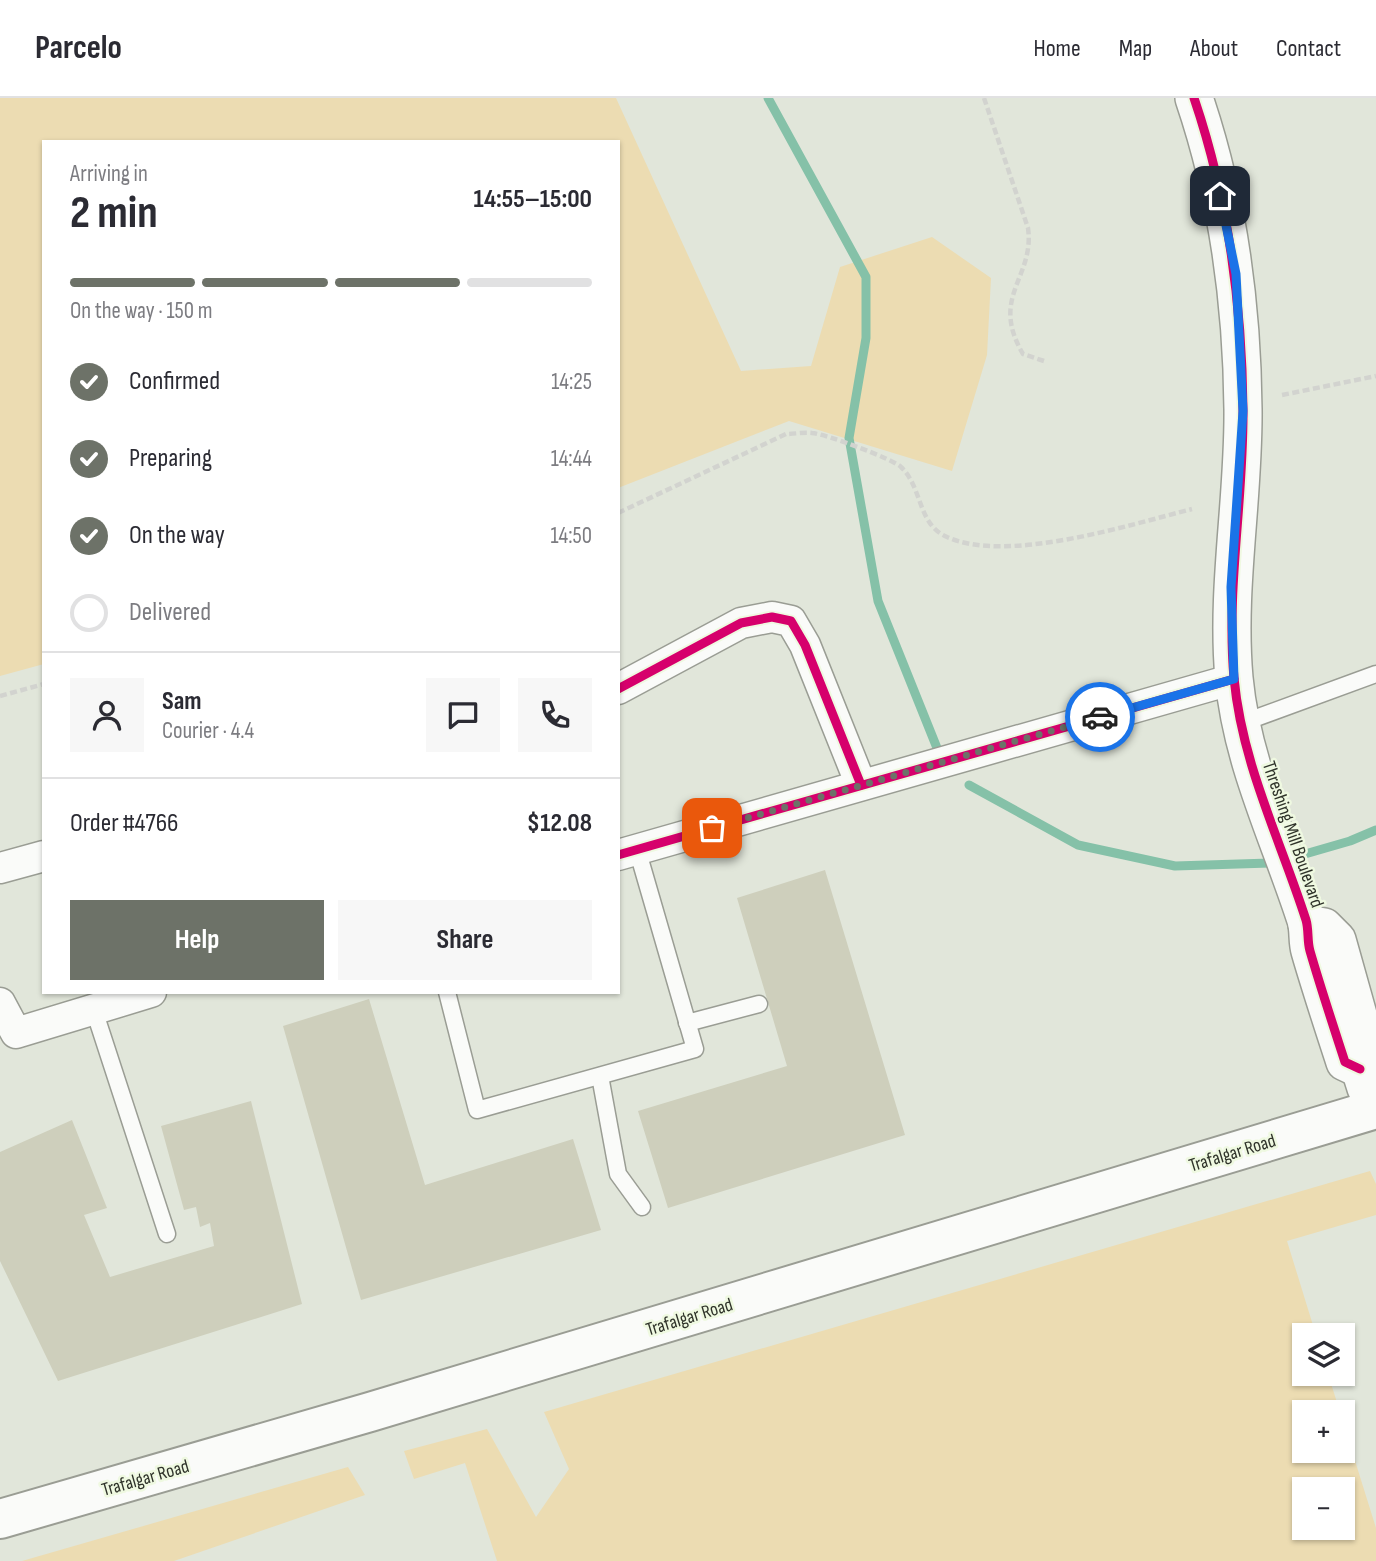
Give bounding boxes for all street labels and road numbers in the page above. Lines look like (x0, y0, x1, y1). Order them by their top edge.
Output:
street label: Threshing Mill Boulevard (1257, 758, 1328, 911)
street label: Trafalgar Road (1186, 1129, 1279, 1178)
street label: Trafalgar Road (643, 1293, 736, 1342)
street label: Trafalgar Road (99, 1455, 192, 1502)

